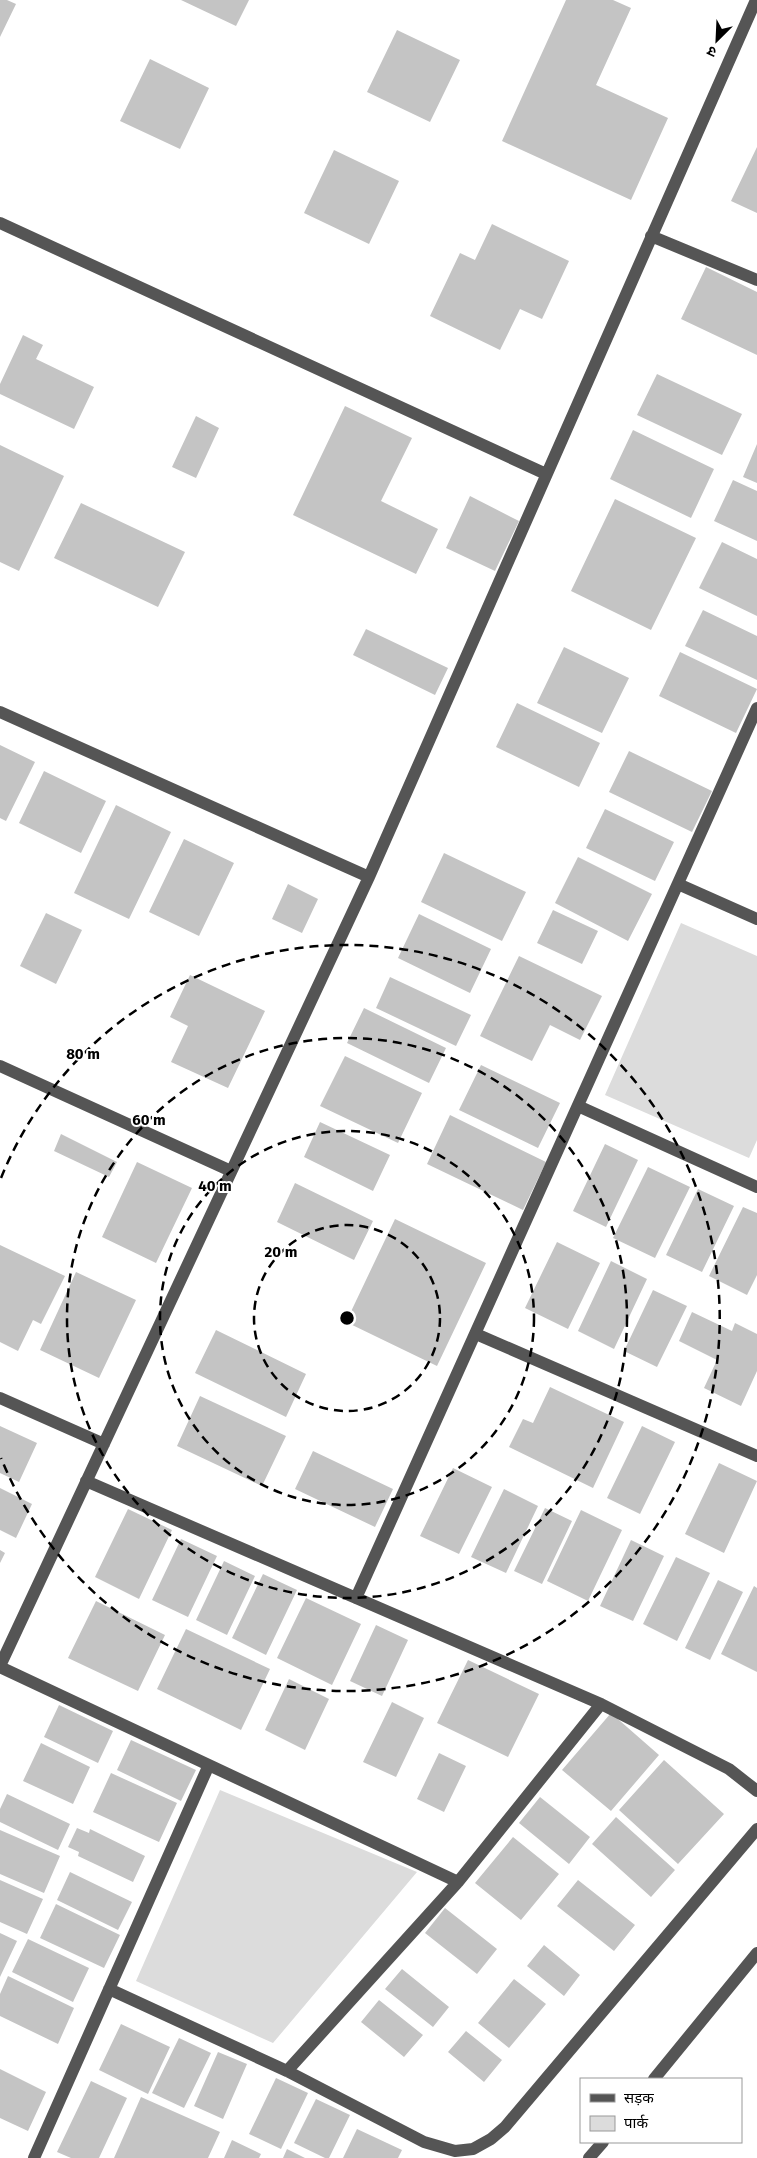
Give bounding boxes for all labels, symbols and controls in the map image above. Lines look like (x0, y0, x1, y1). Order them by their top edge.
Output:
north arrow (692, 15, 742, 65)
text: उ (704, 42, 719, 61)
text: 80 m (66, 1045, 100, 1063)
text: 60 m (132, 1111, 166, 1129)
text: 40 m (198, 1177, 232, 1195)
text: 20 m (265, 1243, 297, 1261)
centre of rings (338, 1309, 356, 1327)
legend (580, 2078, 742, 2143)
text: सड़क (624, 2089, 654, 2107)
text: पार्क (624, 2114, 648, 2132)

